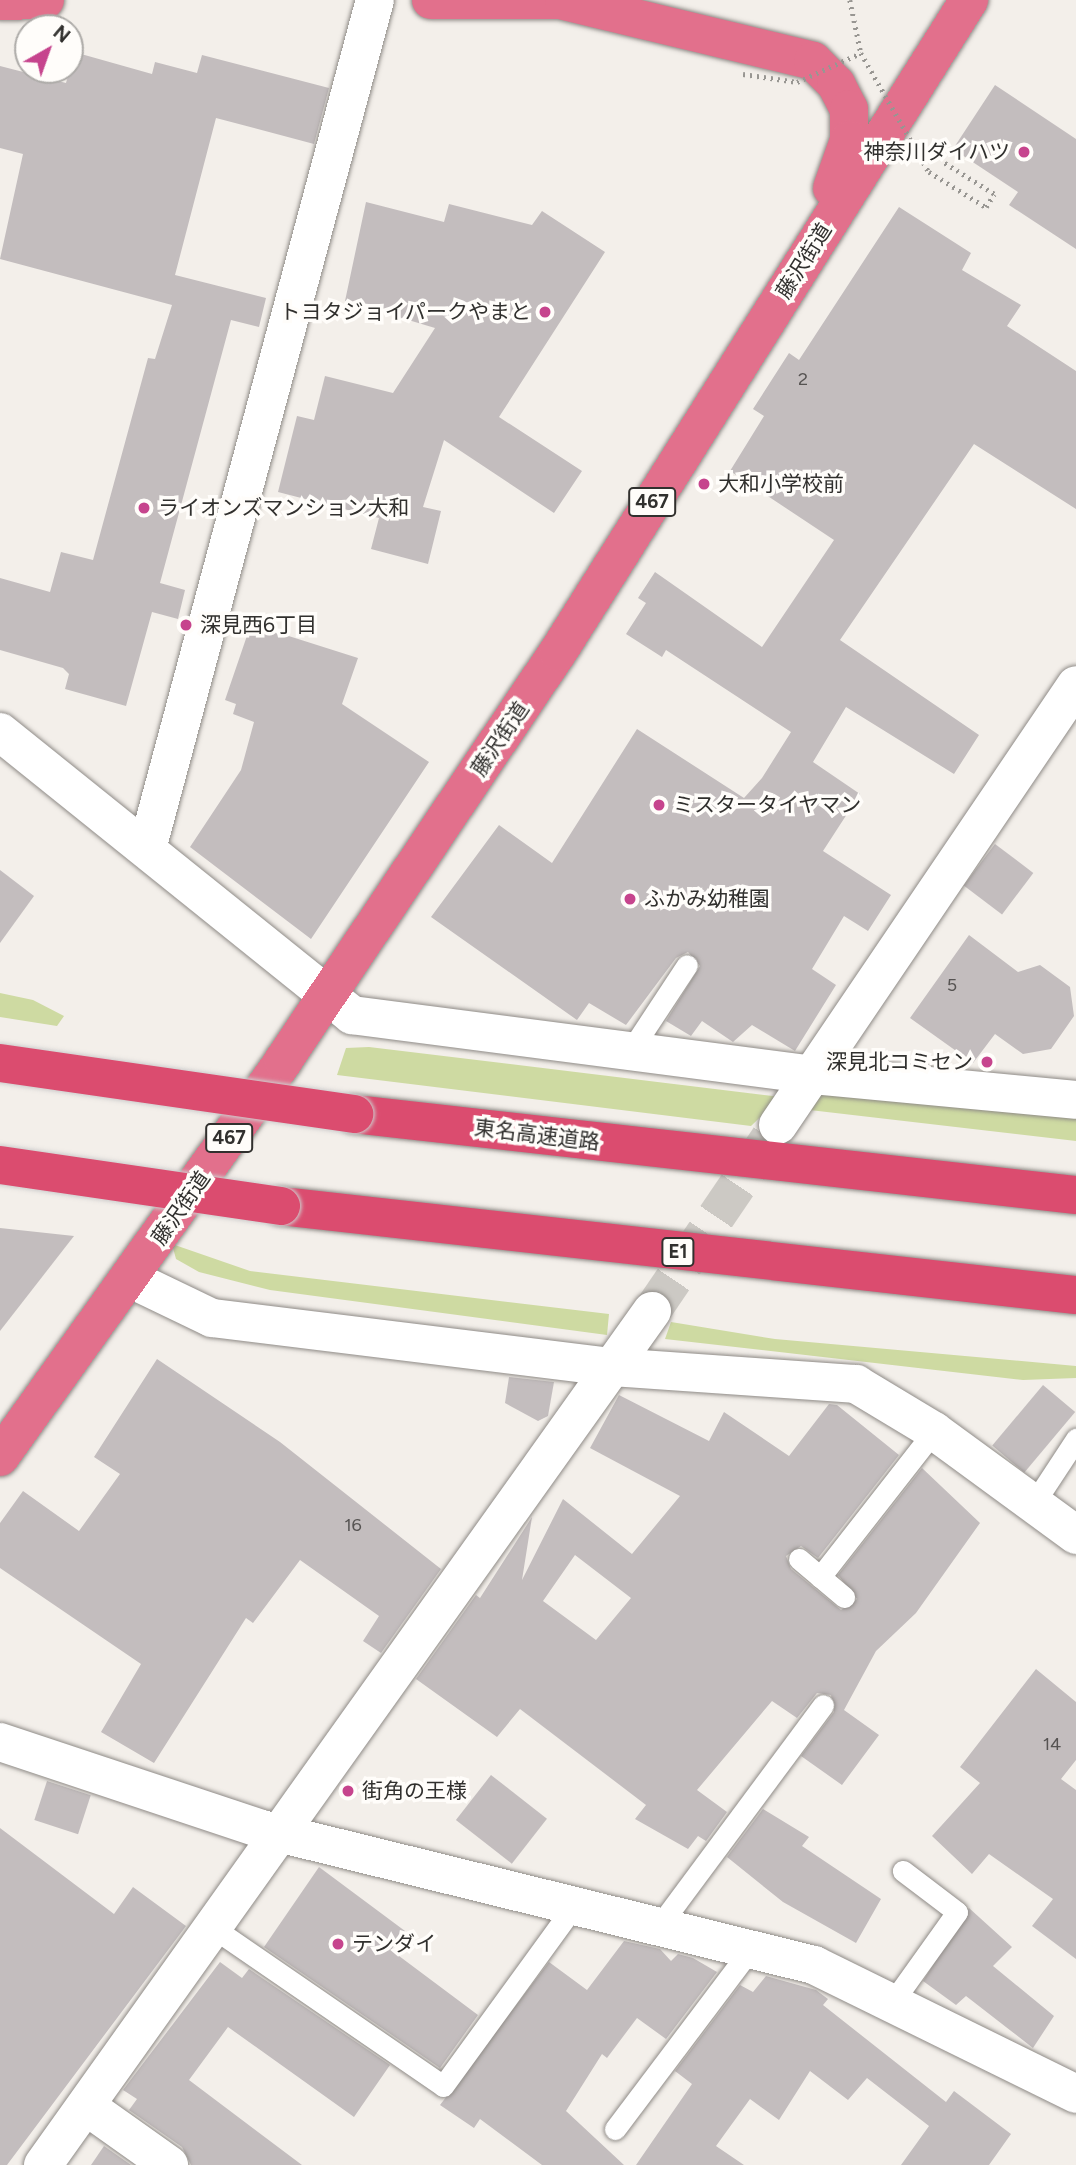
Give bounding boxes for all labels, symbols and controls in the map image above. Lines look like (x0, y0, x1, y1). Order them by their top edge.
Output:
north arrow (14, 14, 84, 84)
text: N (49, 21, 75, 48)
place label: 神奈川ダイハツ (863, 139, 1010, 165)
marker: 神奈川ダイハツ (1016, 144, 1032, 160)
street label: 藤沢街道 (771, 219, 837, 303)
place label: トヨタジョイパークやまと (279, 299, 531, 325)
marker: トヨタジョイパークやまと (537, 304, 553, 320)
house number: 2 (798, 368, 808, 390)
place label: 大和小学校前 (718, 471, 844, 497)
marker: 大和小学校前 (696, 476, 712, 492)
road number: 467 (628, 486, 676, 517)
place label: ライオンズマンション大和 (158, 495, 410, 521)
marker: ライオンズマンション大和 (136, 500, 152, 516)
place label: 深見西6丁目 (200, 612, 317, 638)
marker: 深見西6丁目 (178, 617, 194, 633)
street label: 藤沢街道 (466, 697, 534, 781)
place label: ミスタータイヤマン (673, 792, 862, 818)
marker: ミスタータイヤマン (651, 797, 667, 813)
place label: ふかみ幼稚園 (644, 886, 770, 912)
marker: ふかみ幼稚園 (622, 891, 638, 907)
house number: 5 (947, 974, 957, 996)
place label: 深見北コミセン (826, 1049, 973, 1075)
marker: 深見北コミセン (979, 1054, 995, 1070)
street label: 東名高速道路 (473, 1115, 601, 1155)
road number: 467 (204, 1122, 254, 1154)
street label: 藤沢街道 (147, 1166, 215, 1250)
road number: E1 (660, 1236, 696, 1268)
house number: 16 (344, 1514, 362, 1536)
house number: 14 (1043, 1733, 1061, 1755)
place label: 街角の王様 (362, 1778, 467, 1804)
marker: 街角の王様 (340, 1783, 356, 1799)
place label: テンダイ (352, 1931, 436, 1957)
marker: テンダイ (330, 1936, 346, 1952)

